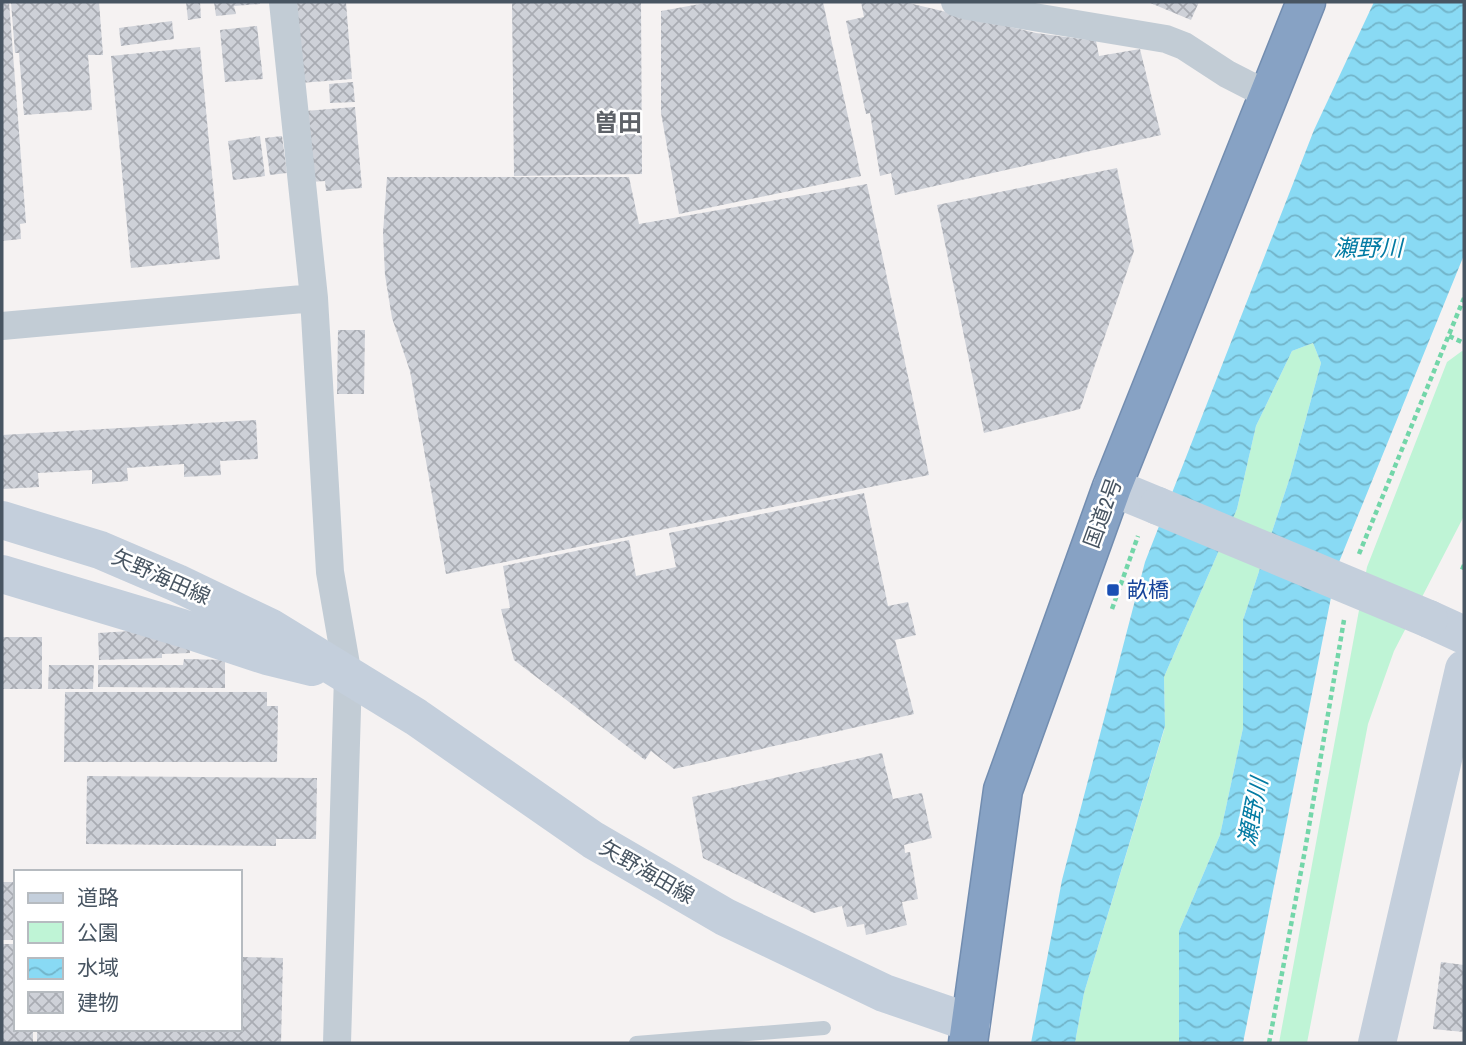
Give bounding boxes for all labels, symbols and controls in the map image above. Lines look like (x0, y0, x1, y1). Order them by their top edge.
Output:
district label: 曽田 (594, 106, 642, 138)
water label: 瀬野川 (1334, 232, 1406, 263)
street label: 国道2号 (1076, 474, 1129, 552)
street label: 矢野海田線 (107, 542, 215, 611)
place label: 畝橋 (1127, 575, 1169, 604)
marker: 畝橋 (1105, 582, 1121, 598)
water label: 瀬野川 (1231, 772, 1275, 849)
street label: 矢野海田線 (595, 833, 700, 910)
legend (14, 870, 242, 1031)
text: 道路 (77, 883, 119, 912)
text: 公園 (77, 918, 119, 947)
text: 水域 (77, 953, 119, 982)
text: 建物 (77, 988, 119, 1017)

